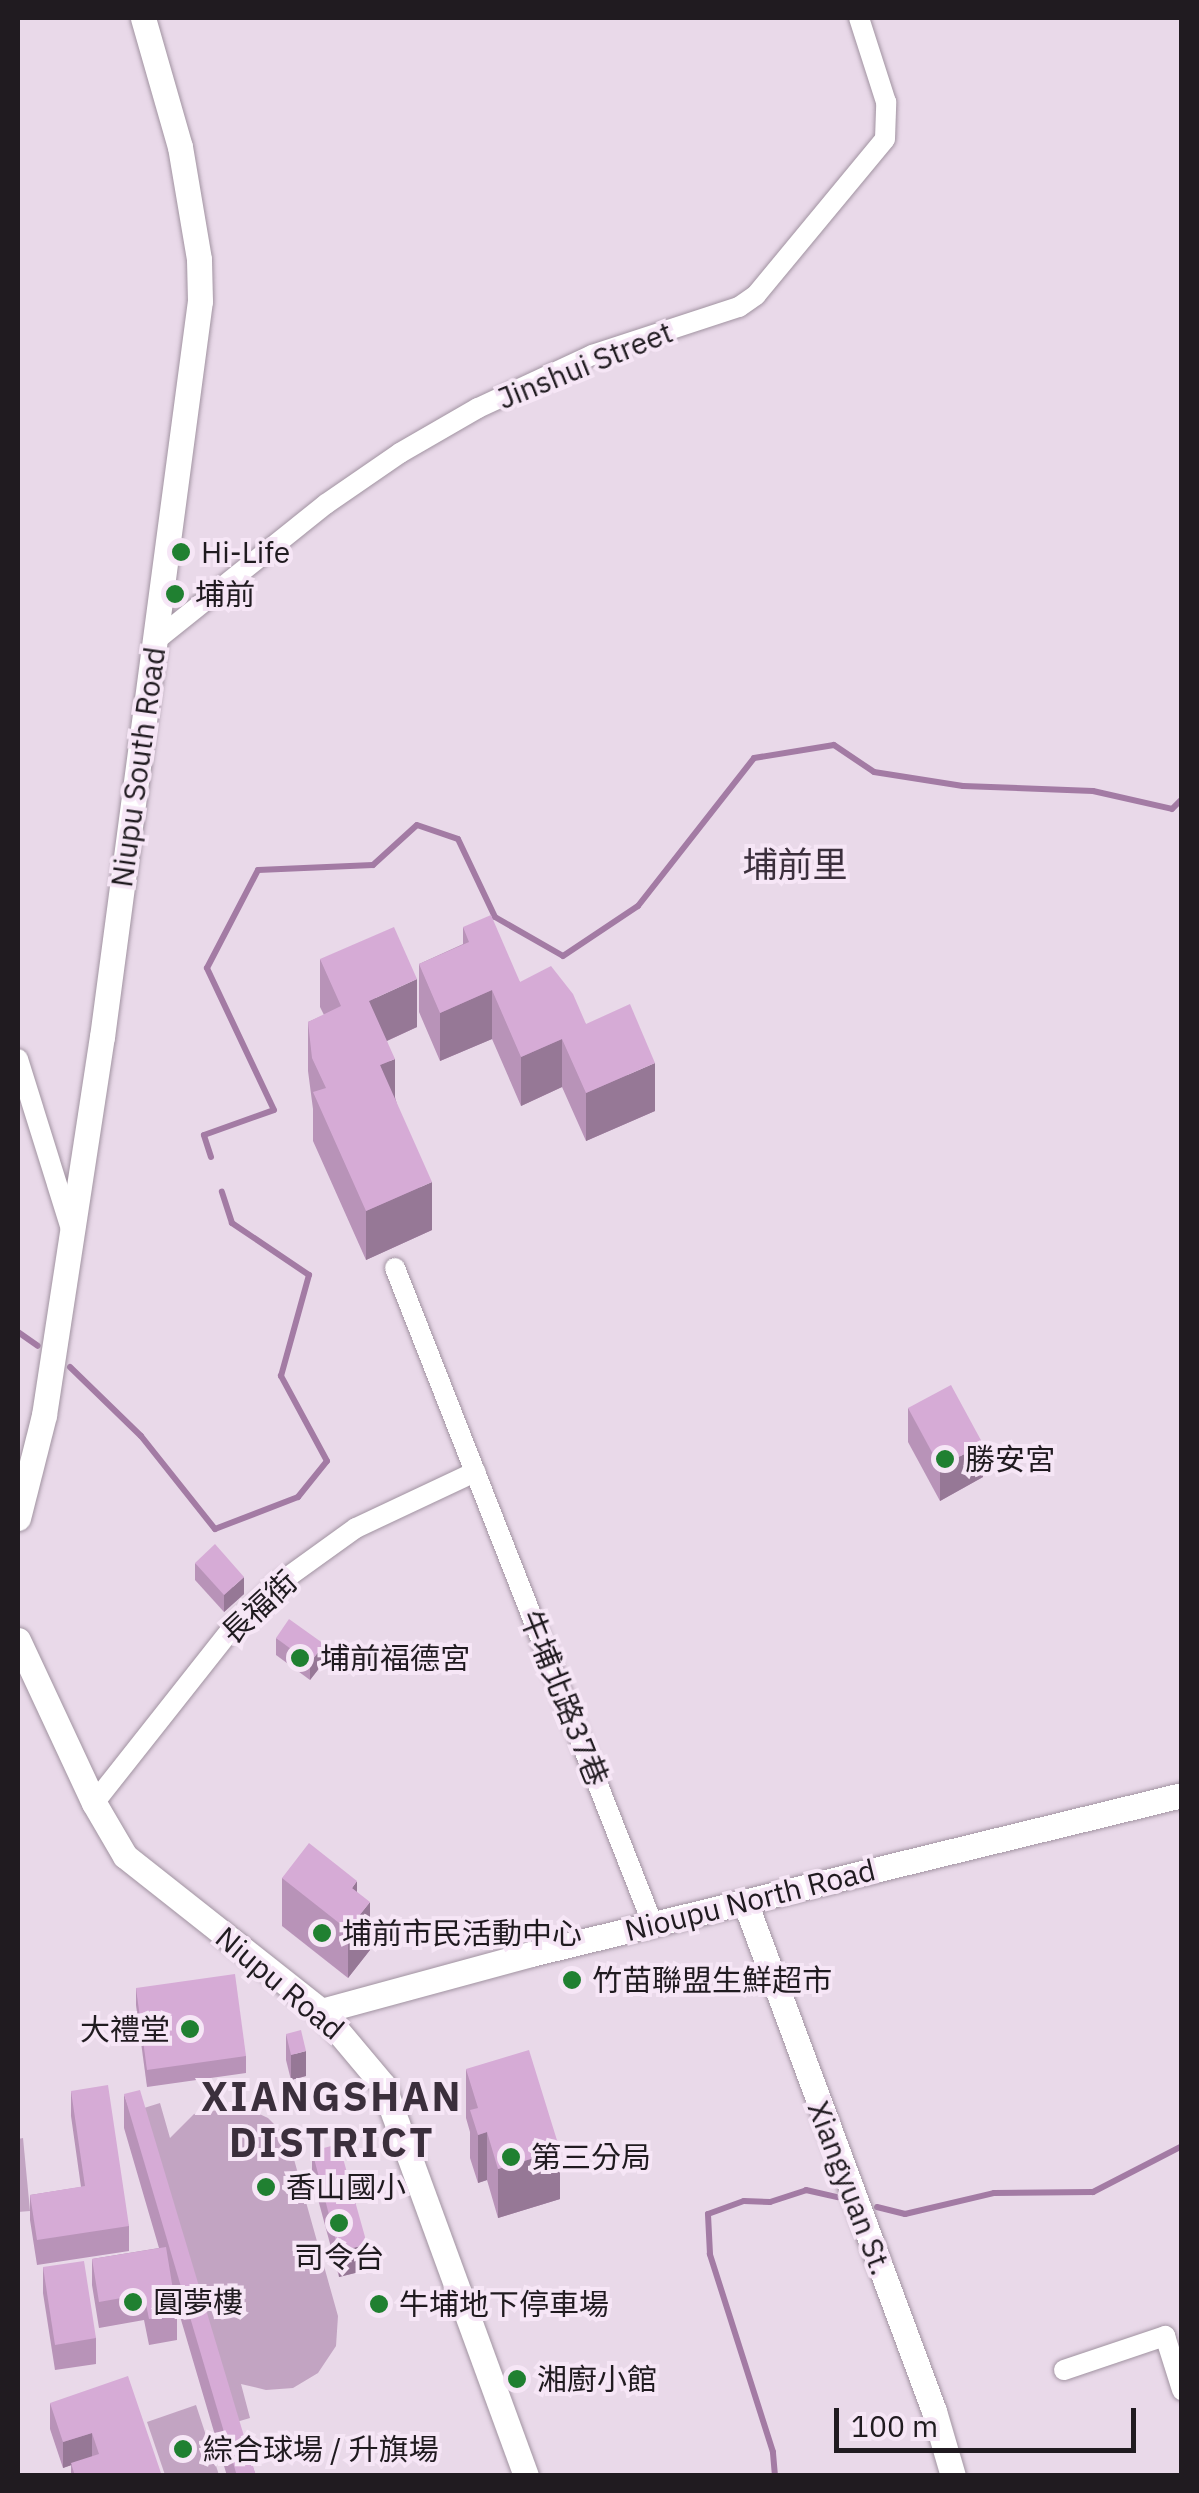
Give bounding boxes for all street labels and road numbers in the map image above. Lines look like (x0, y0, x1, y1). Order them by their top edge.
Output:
street label: Jinshui Street (492, 314, 678, 416)
street label: Niupu South Road (103, 645, 173, 889)
street label: 長福街 (214, 1563, 304, 1651)
street label: 牛埔北路37巷 (512, 1605, 616, 1791)
street label: Nioupu North Road (621, 1851, 879, 1949)
street label: Niupu Road (209, 1919, 351, 2047)
street label: Xiangyuan St. (800, 2096, 900, 2280)

